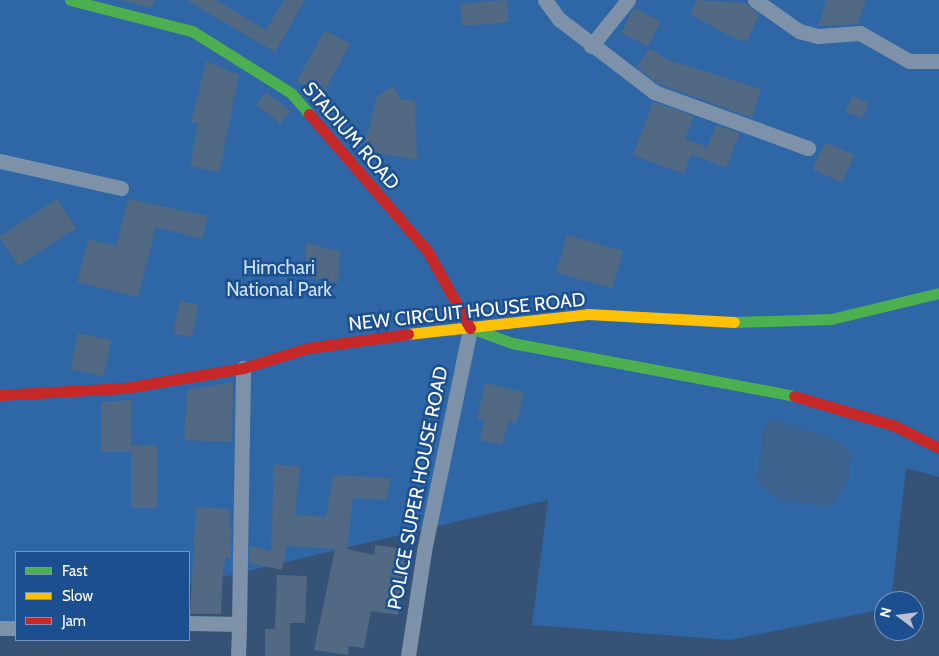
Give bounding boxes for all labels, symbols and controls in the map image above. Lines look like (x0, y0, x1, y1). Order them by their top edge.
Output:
street label: STADIUM ROAD (298, 77, 404, 195)
park label: Himchari National Park (226, 257, 332, 301)
street label: NEW CIRCUIT HOUSE ROAD (347, 288, 587, 336)
street label: POLICE SUPER HOUSE ROAD (383, 364, 453, 612)
legend (15, 551, 190, 641)
text: Fast (62, 562, 87, 580)
text: Slow (62, 587, 93, 605)
north arrow (874, 591, 924, 641)
text: N (876, 605, 895, 619)
text: Jam (62, 612, 86, 630)

